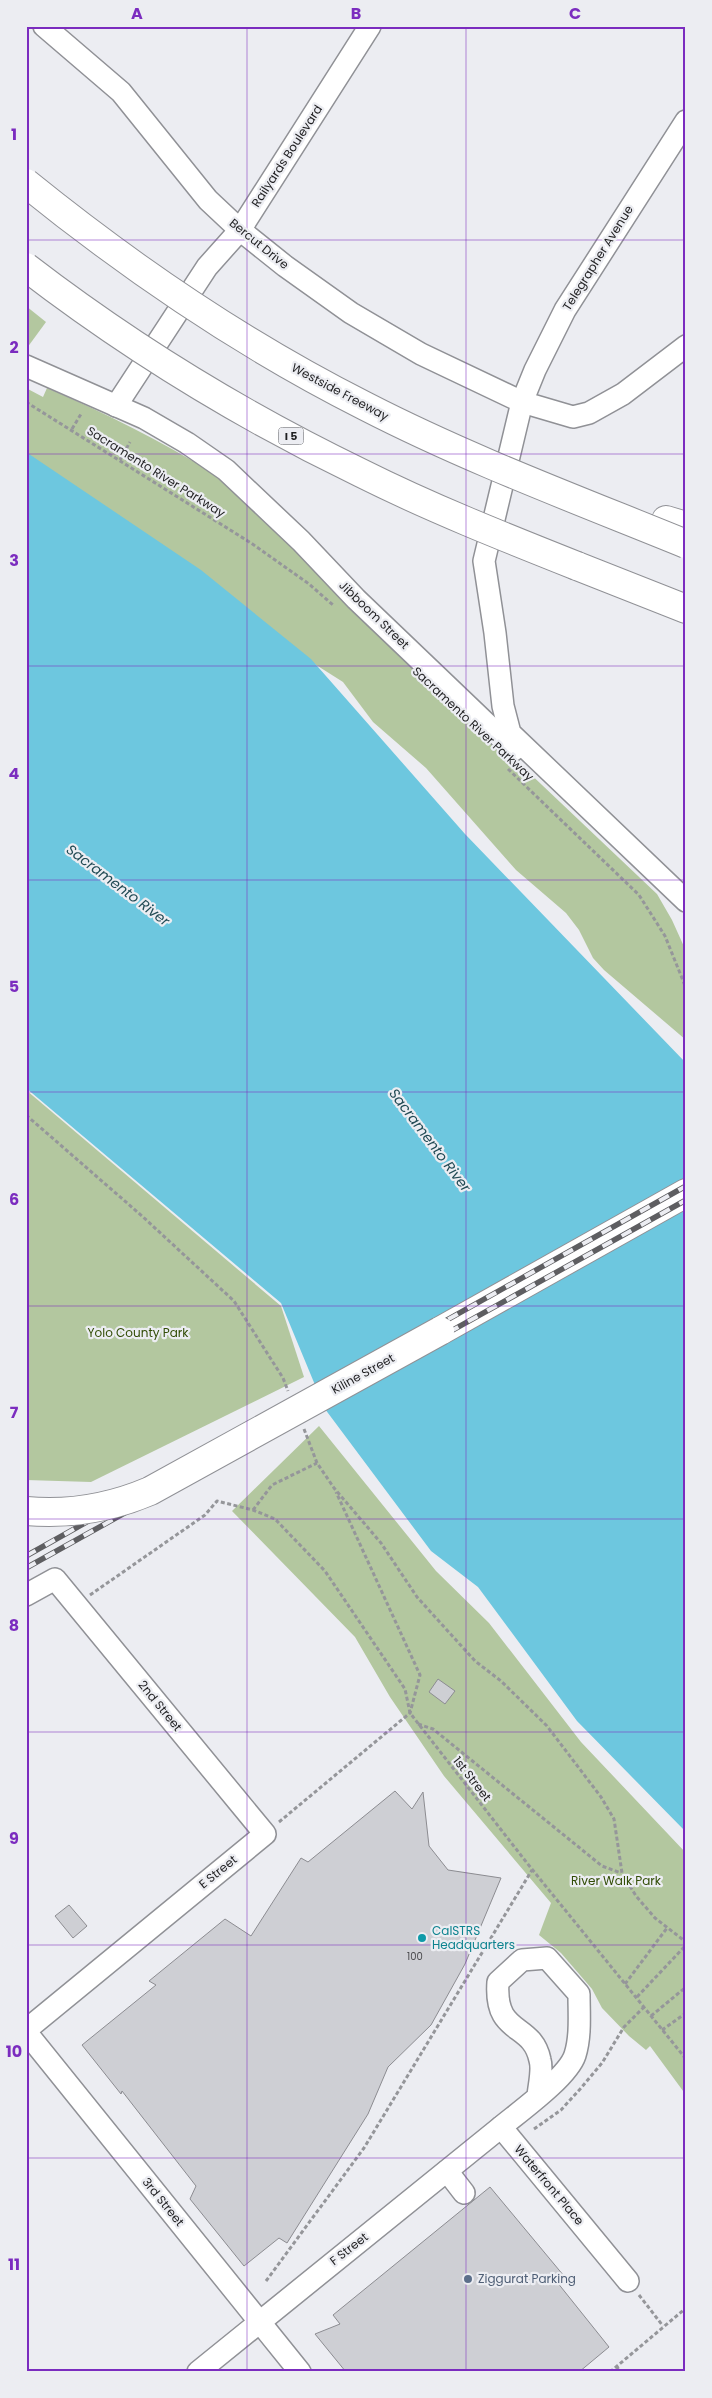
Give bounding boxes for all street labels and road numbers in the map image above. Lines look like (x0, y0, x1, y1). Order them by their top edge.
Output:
street label: Railyards Boulevard (247, 101, 326, 210)
street label: Telegrapher Avenue (558, 202, 637, 314)
street label: Bercut Drive (226, 214, 293, 273)
street label: Westside Freeway (289, 359, 392, 424)
street label: Sacramento River Parkway (84, 422, 229, 521)
road number: I 5 (278, 428, 304, 444)
street label: Jibboom Street (335, 577, 413, 653)
street label: Sacramento River Parkway (409, 663, 538, 785)
street label: Kiline Street (328, 1349, 397, 1398)
street label: 2nd Street (135, 1677, 186, 1735)
street label: 1st Street (449, 1753, 495, 1805)
street label: E Street (195, 1851, 240, 1892)
street label: Waterfront Place (511, 2141, 588, 2229)
street label: 3rd Street (139, 2174, 188, 2230)
street label: F Street (326, 2228, 371, 2269)

